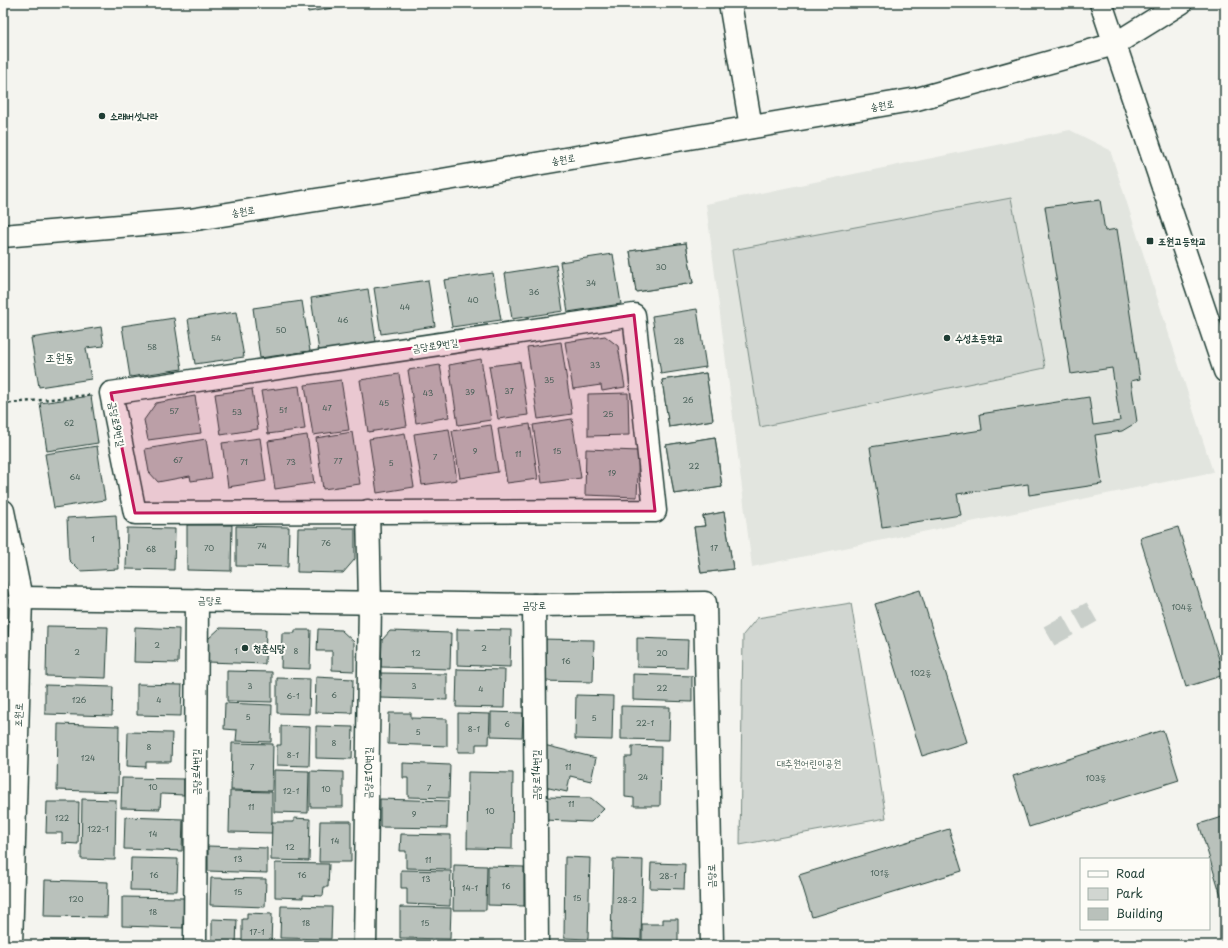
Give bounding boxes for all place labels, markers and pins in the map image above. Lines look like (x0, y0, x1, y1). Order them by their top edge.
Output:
place label: 소래버섯나라 (110, 108, 158, 123)
marker: 소래버섯나라 (97, 111, 107, 121)
place label: 조원고등학교 (1158, 233, 1206, 248)
marker: 조원고등학교 (1145, 236, 1155, 246)
place label: 수성초등학교 (955, 330, 1003, 345)
marker: 수성초등학교 (942, 333, 952, 343)
place label: 청춘식당 (253, 640, 285, 655)
marker: 청춘식당 (240, 643, 250, 653)

